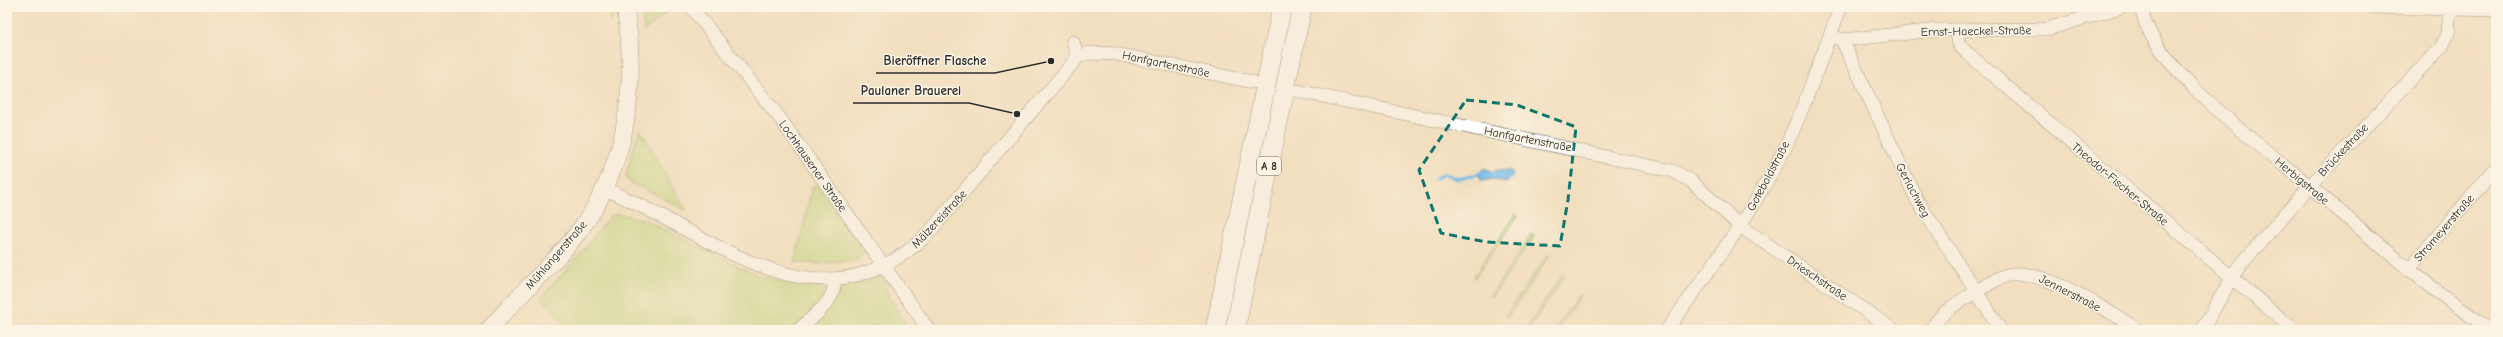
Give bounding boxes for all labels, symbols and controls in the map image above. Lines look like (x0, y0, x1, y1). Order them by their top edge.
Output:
street label: Ernst-Haeckel-Straße (1921, 23, 2031, 39)
callout: Bieröffner Flasche (876, 48, 995, 73)
street label: Hanfgartenstraße (1121, 48, 1211, 80)
text: Bieröffner Flasche (884, 53, 987, 68)
callout: Paulaner Brauerei (853, 78, 969, 103)
text: Paulaner Brauerei (861, 83, 961, 98)
street label: Lochhausener Straße (776, 117, 850, 215)
street label: Brückestraße (2315, 121, 2371, 179)
street label: Hanfgartenstraße (1483, 124, 1573, 154)
street label: Goteboldstraße (1744, 139, 1792, 213)
street label: Theodor-Fischer-Straße (2069, 139, 2171, 229)
street label: Herbigstraße (2272, 154, 2332, 208)
road number: A 8 (1257, 157, 1281, 175)
street label: Gerlachweg (1893, 160, 1933, 220)
street label: Mälzereistraße (908, 187, 970, 251)
street label: Stromeyerstraße (2411, 192, 2477, 264)
street label: Mühlangerstraße (522, 218, 590, 292)
street label: Drieschstraße (1784, 253, 1850, 303)
street label: Jennerstraße (2037, 272, 2103, 314)

